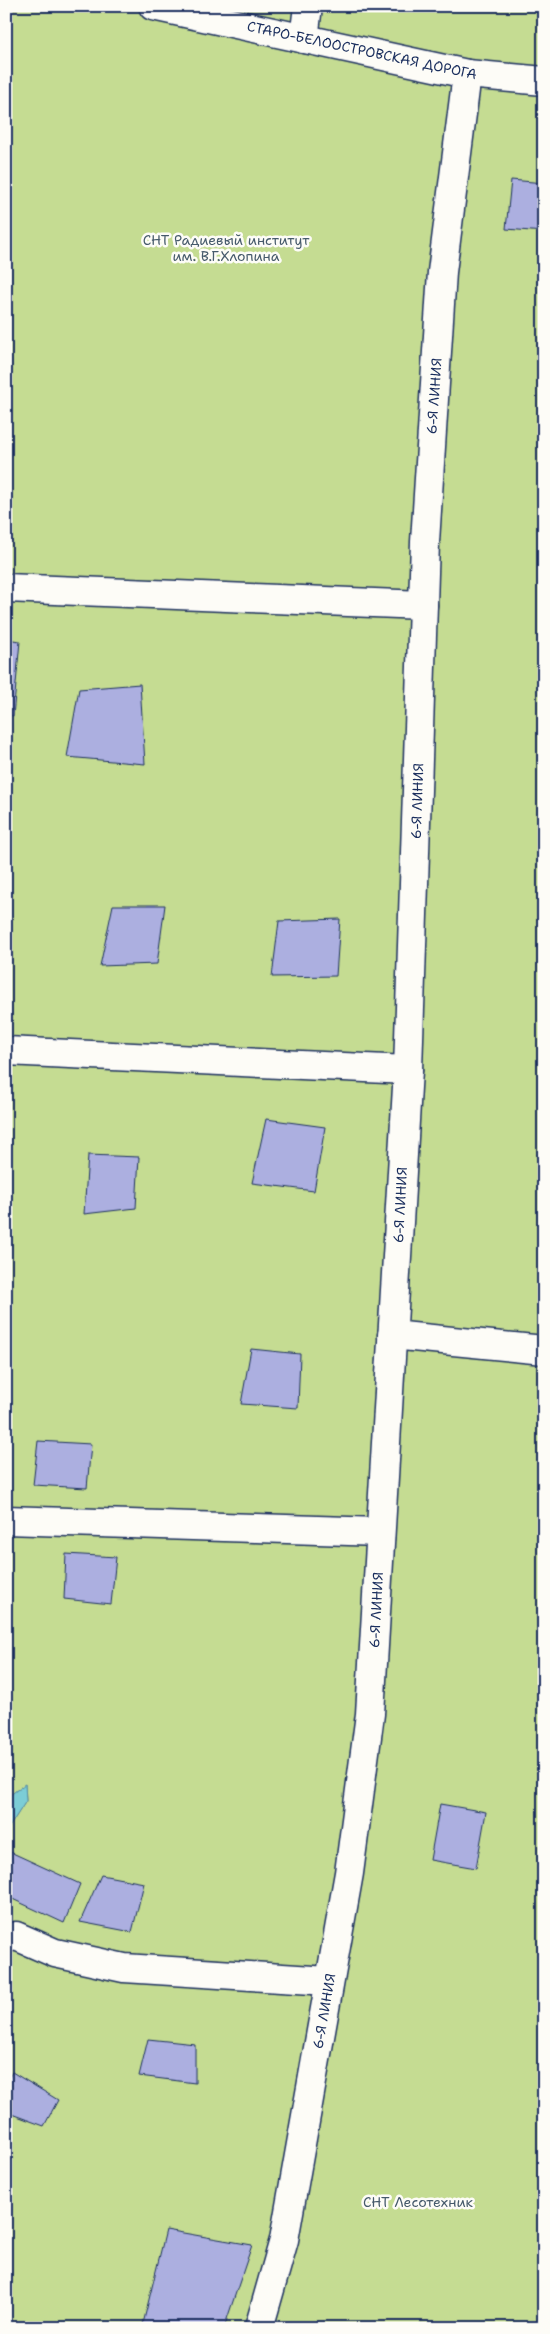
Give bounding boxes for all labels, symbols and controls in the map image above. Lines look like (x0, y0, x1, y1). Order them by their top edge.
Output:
street label: СТАРО-БЕЛООСТРОВСКАЯ ДОРОГА (245, 17, 479, 83)
park label: СНТ Радиевый институт им. В.Г.Хлопина (143, 231, 310, 265)
street label: 6-Я ЛИНИЯ (422, 357, 446, 435)
street label: 6-Я ЛИНИЯ (407, 763, 427, 839)
street label: 6-Я ЛИНИЯ (389, 1166, 411, 1244)
street label: 6-Я ЛИНИЯ (365, 1571, 387, 1649)
street label: 6-Я ЛИНИЯ (309, 1972, 339, 2050)
park label: СНТ Лесотехник (363, 2193, 474, 2211)

